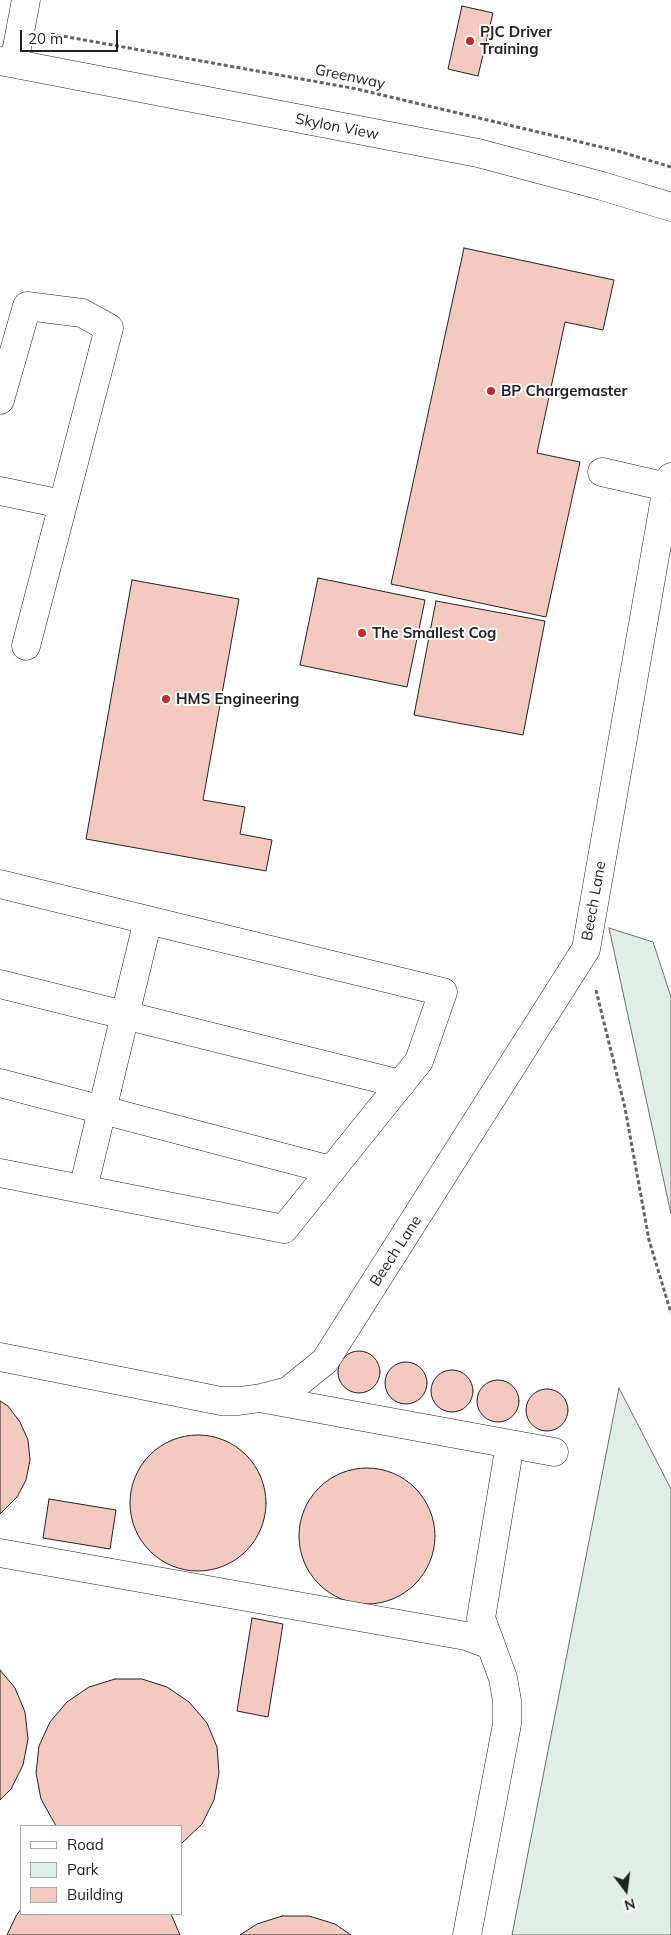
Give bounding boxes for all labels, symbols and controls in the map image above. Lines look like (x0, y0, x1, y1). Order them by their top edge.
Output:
scale bar (22, 20, 120, 52)
place label: PJC Driver Training (480, 23, 552, 58)
text: 20 m (28, 29, 63, 48)
marker: PJC Driver Training (464, 35, 476, 47)
street label: Greenway (313, 61, 387, 93)
street label: Skylon View (294, 110, 380, 144)
place label: BP Chargemaster (501, 382, 627, 400)
marker: BP Chargemaster (485, 385, 497, 397)
place label: The Smallest Cog (372, 624, 496, 642)
marker: The Smallest Cog (356, 627, 368, 639)
place label: HMS Engineering (176, 690, 299, 708)
marker: HMS Engineering (160, 693, 172, 705)
street label: Beech Lane (578, 860, 610, 942)
street label: Beech Lane (366, 1212, 426, 1290)
legend (20, 1825, 182, 1915)
text: Road (67, 1835, 104, 1854)
text: Park (67, 1860, 99, 1879)
north arrow (601, 1865, 651, 1915)
text: Building (67, 1885, 123, 1904)
text: N (622, 1894, 637, 1915)

